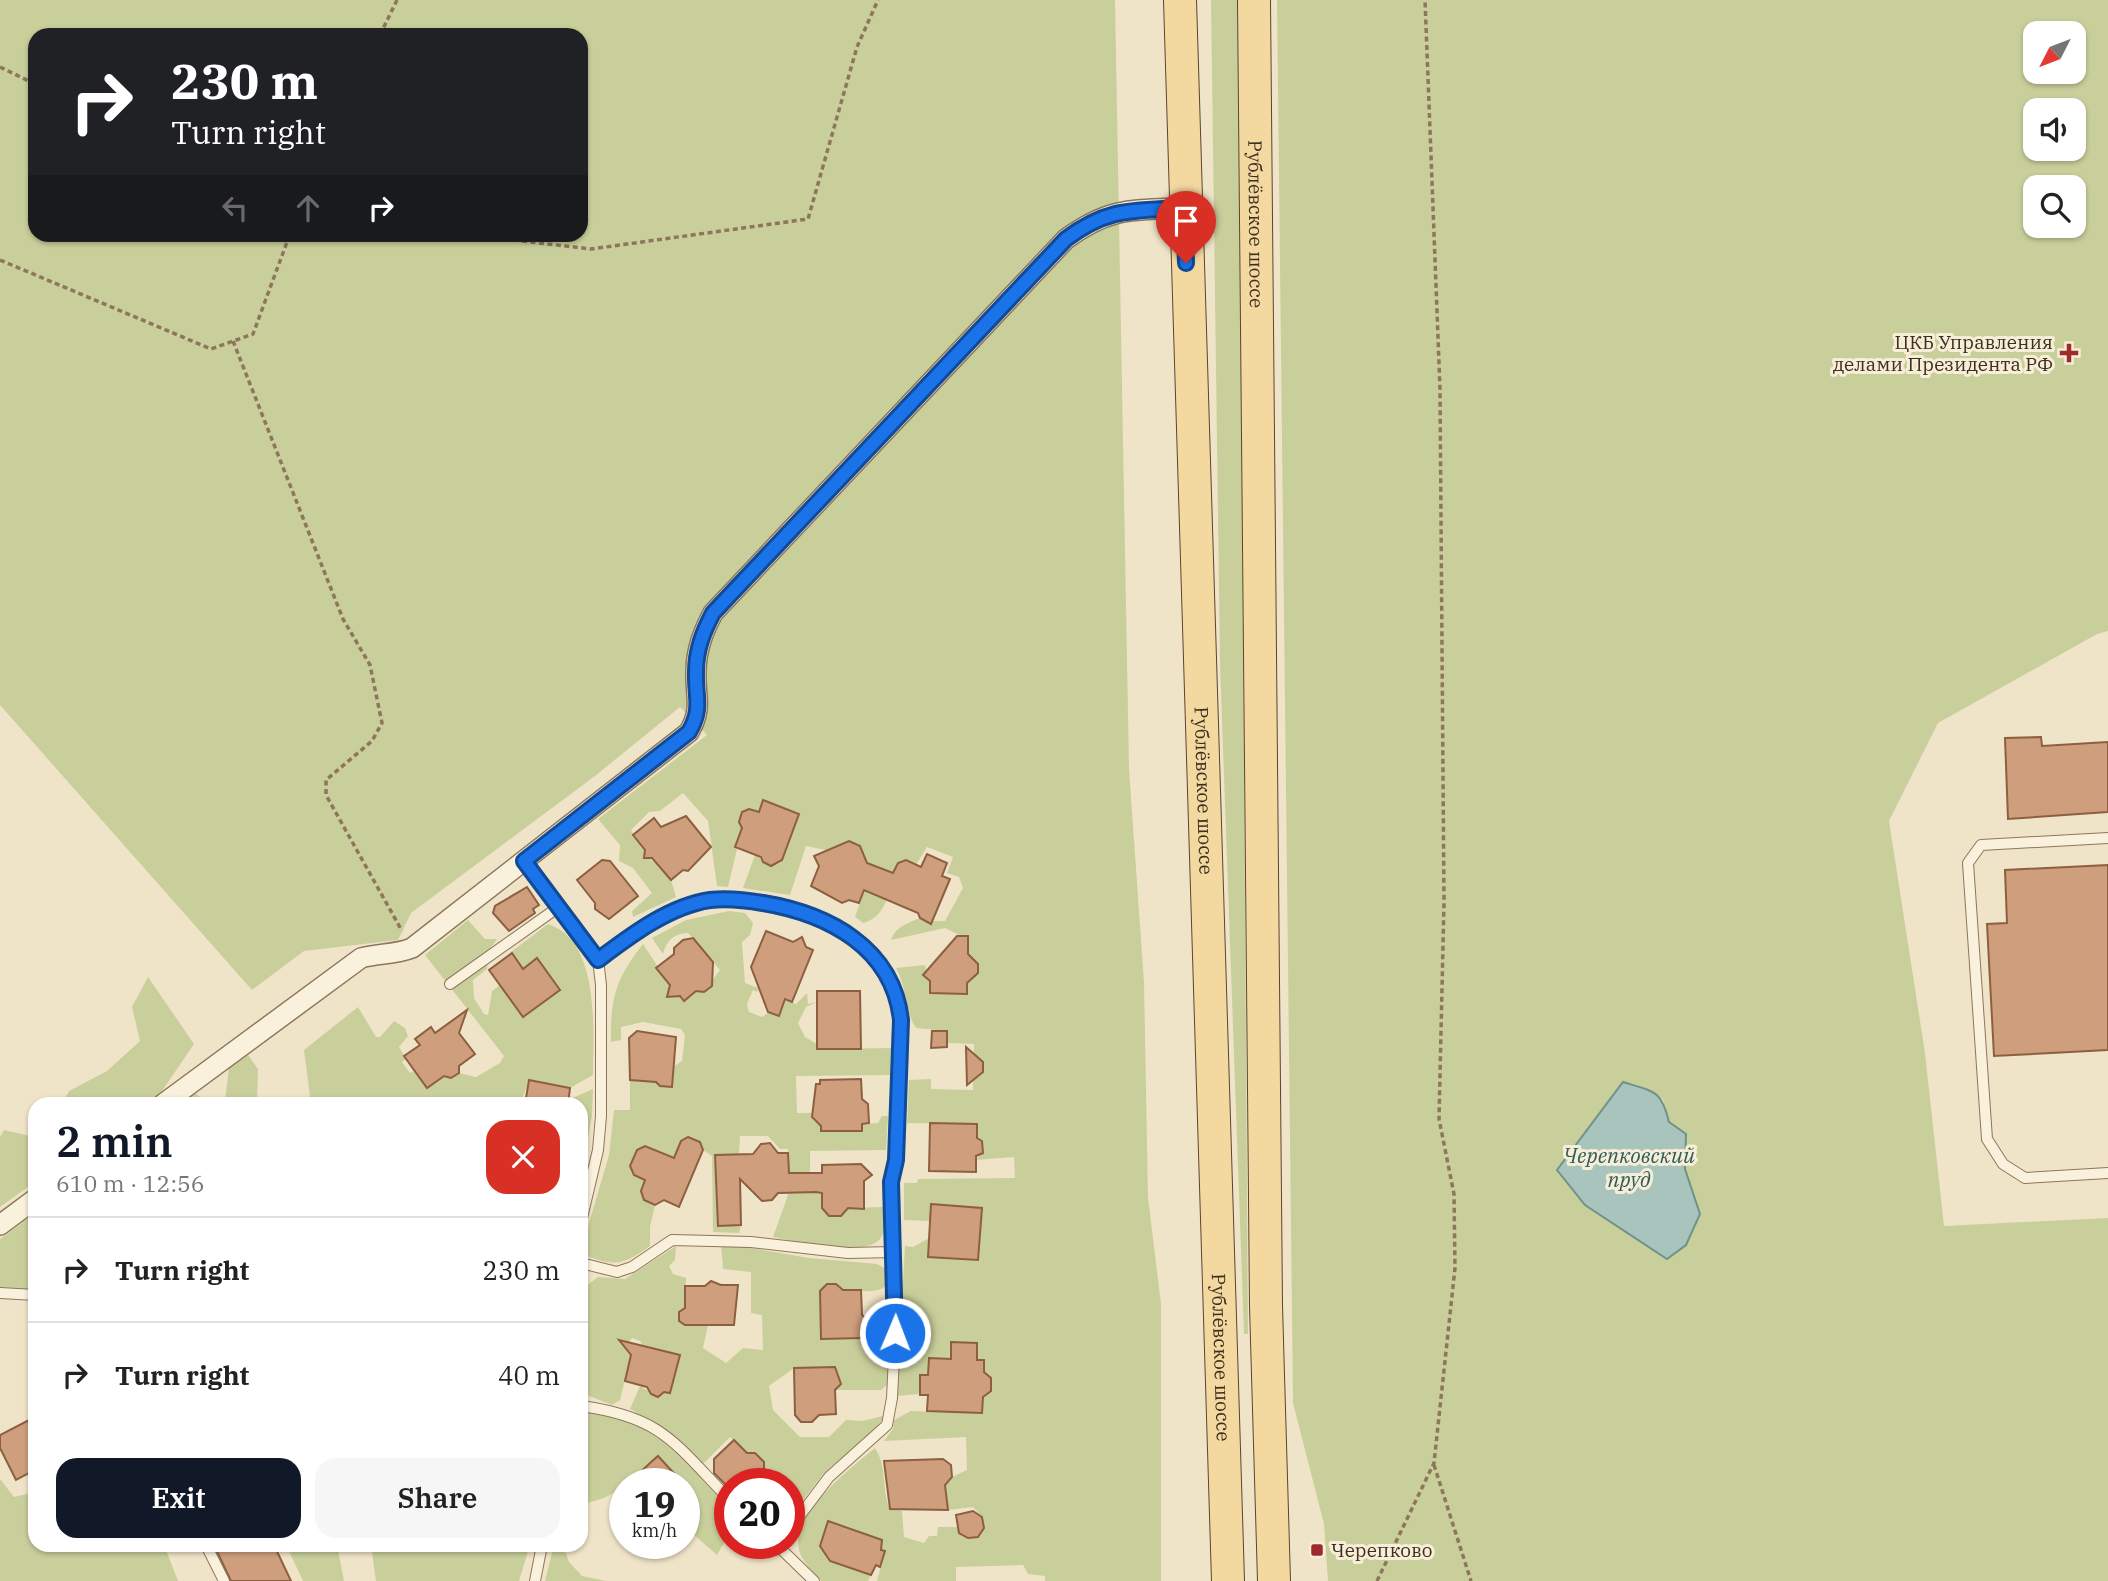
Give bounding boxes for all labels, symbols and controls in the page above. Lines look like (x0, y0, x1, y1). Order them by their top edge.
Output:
north arrow (2023, 21, 2086, 84)
map controls (2023, 21, 2086, 238)
text: 230 m (171, 49, 318, 112)
icon: right (56, 56, 147, 147)
button: sound (2023, 98, 2086, 161)
text: Turn right (171, 111, 326, 153)
street label: Рублёвское шоссе (1243, 140, 1269, 308)
button: search (2023, 175, 2086, 238)
icon: left (216, 189, 254, 227)
icon: ahead (289, 189, 327, 227)
icon: right (362, 189, 400, 227)
pin (1156, 191, 1216, 263)
icon: arrive (1167, 202, 1205, 240)
place label: ЦКБ Управления делами Президента РФ (1833, 330, 2053, 376)
marker: ЦКБ Управления делами Президента РФ (2059, 343, 2079, 363)
street label: Рублёвское шоссе (1189, 706, 1219, 875)
text: 2 min (56, 1114, 173, 1169)
button: close (486, 1120, 560, 1194)
water label: Черепковский пруд (1563, 1141, 1695, 1193)
text: 610 m · 12:56 (56, 1168, 205, 1198)
icon: right (56, 1251, 94, 1289)
text: Turn right (115, 1253, 249, 1287)
text: 230 m (482, 1253, 560, 1287)
street label: Рублёвское шоссе (1207, 1273, 1236, 1442)
position arrow (858, 1296, 932, 1370)
icon: right (56, 1356, 94, 1394)
text: Turn right (115, 1358, 249, 1392)
text: 40 m (498, 1358, 560, 1392)
button: Exit (56, 1458, 301, 1538)
button: Share (315, 1458, 560, 1538)
speed limit sign: 20 (714, 1468, 805, 1559)
text: 19 (633, 1481, 676, 1527)
text: km/h (632, 1519, 677, 1542)
place label: Черепково (1331, 1538, 1432, 1562)
marker: Черепково (1309, 1542, 1325, 1558)

